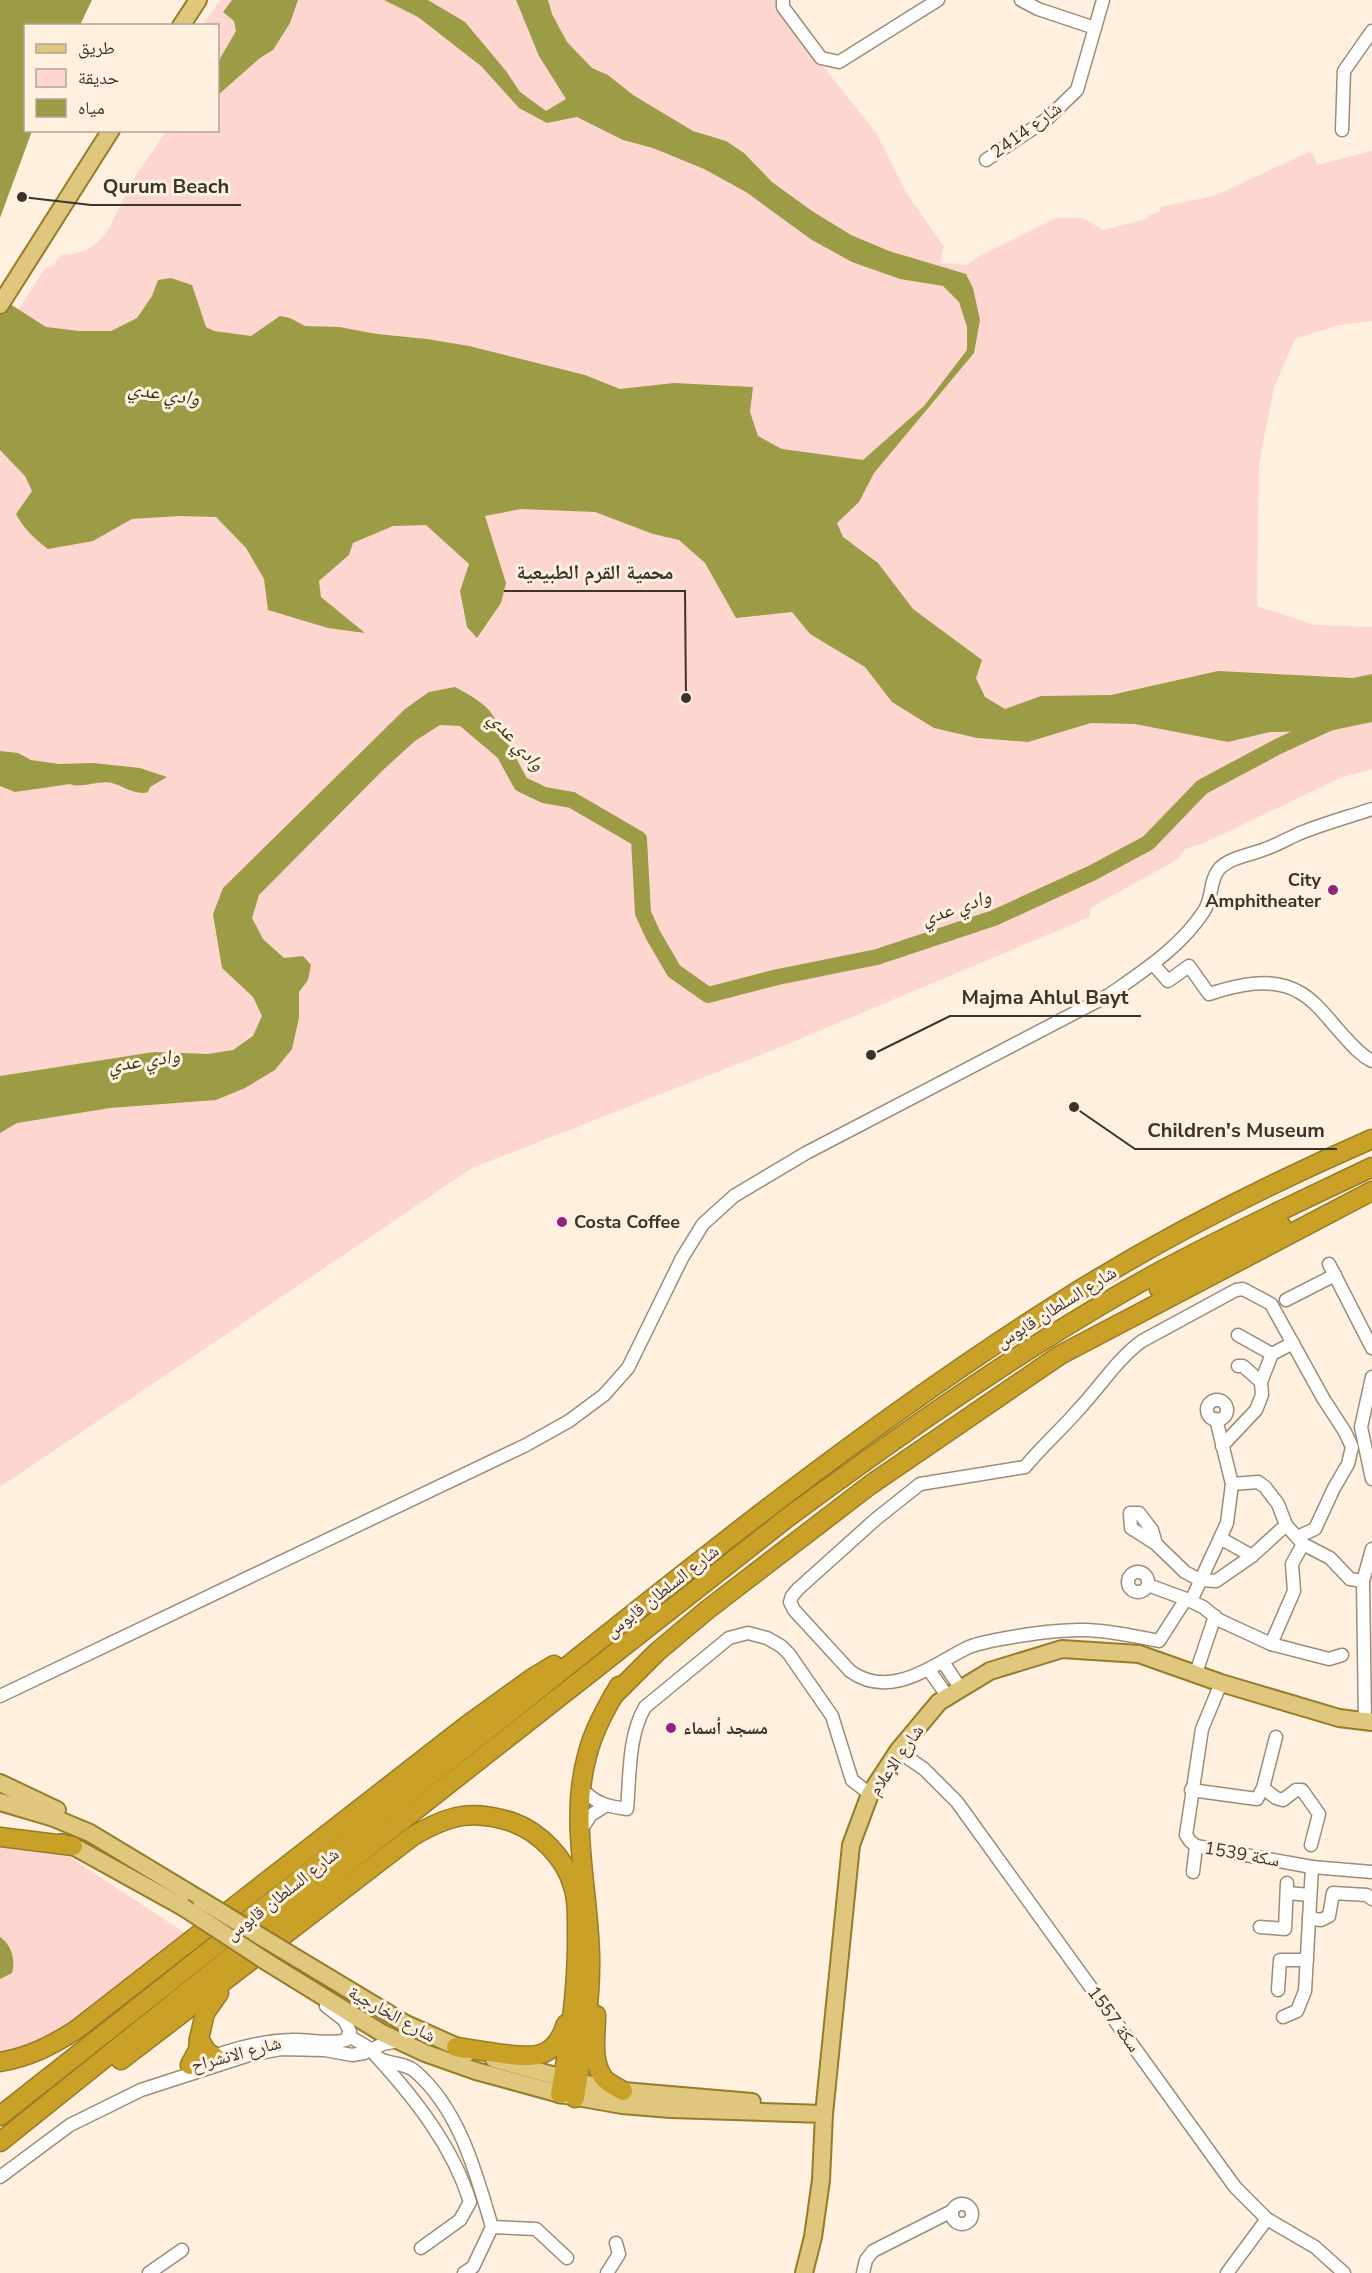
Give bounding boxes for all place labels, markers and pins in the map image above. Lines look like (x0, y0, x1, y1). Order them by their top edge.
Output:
callout: Qurum Beach (91, 167, 241, 205)
callout: محمية القرم الطبيعية (504, 553, 685, 591)
place label: City Amphitheater (1205, 868, 1322, 913)
marker: City Amphitheater (1326, 883, 1340, 897)
callout: Majma Ahlul Bayt (950, 978, 1141, 1016)
callout: Children's Museum (1135, 1111, 1337, 1149)
place label: Costa Coffee (574, 1210, 680, 1234)
marker: Costa Coffee (555, 1215, 569, 1229)
place label: مسجد أسماء (683, 1716, 768, 1740)
marker: مسجد أسماء (664, 1721, 678, 1735)

